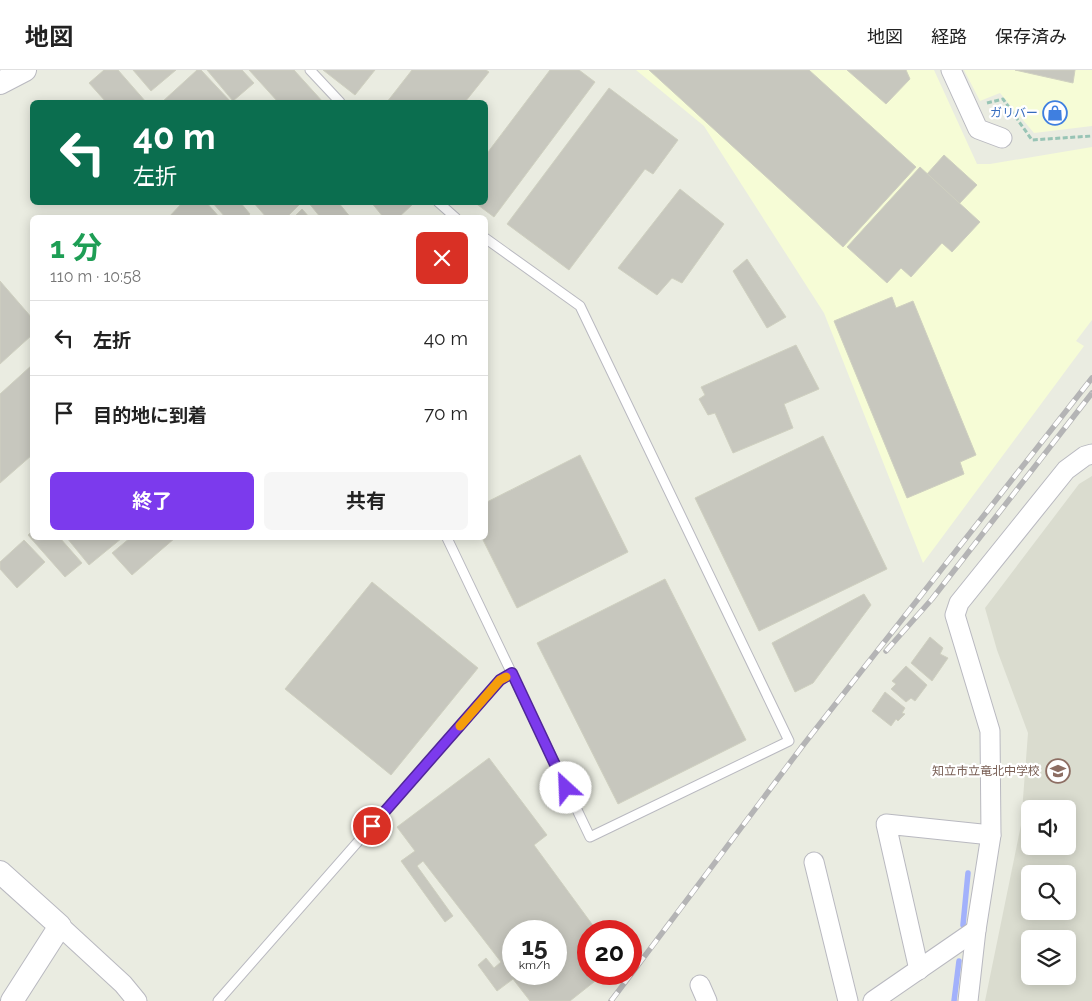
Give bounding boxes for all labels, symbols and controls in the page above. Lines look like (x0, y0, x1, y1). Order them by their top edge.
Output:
text: 地図 (25, 22, 73, 51)
text: 地図 (867, 26, 903, 47)
text: 経路 (931, 26, 967, 47)
text: 保存済み (995, 26, 1067, 47)
shop icon: ガリバー (1042, 100, 1068, 126)
place label: ガリバー (990, 106, 1038, 120)
text: 40 m (133, 116, 215, 157)
icon: left (50, 120, 115, 185)
text: 左折 (133, 163, 177, 189)
text: 1 分 (50, 230, 102, 265)
button: close (416, 232, 468, 284)
text: 110 m · 10:58 (50, 267, 141, 286)
icon: left (50, 324, 78, 352)
text: 40 m (424, 327, 468, 349)
text: 左折 (93, 329, 131, 351)
icon: arrive (50, 399, 78, 427)
text: 70 m (424, 402, 468, 424)
text: 目的地に到着 (93, 404, 207, 426)
button: 終了 (50, 472, 254, 530)
button: 共有 (264, 472, 468, 530)
school or university icon: 知立市立竜北中学校 (1045, 758, 1071, 784)
position arrow (539, 761, 591, 813)
place label: 知立市立竜北中学校 (932, 764, 1040, 778)
map controls (1021, 800, 1076, 985)
button: sound (1021, 800, 1076, 855)
pin (351, 805, 393, 847)
icon: arrive (358, 812, 386, 840)
button: search (1021, 865, 1076, 920)
speed limit sign: 20 (577, 920, 642, 985)
button: layers (1021, 930, 1076, 985)
text: 15 (521, 931, 548, 961)
text: km/h (519, 958, 550, 972)

